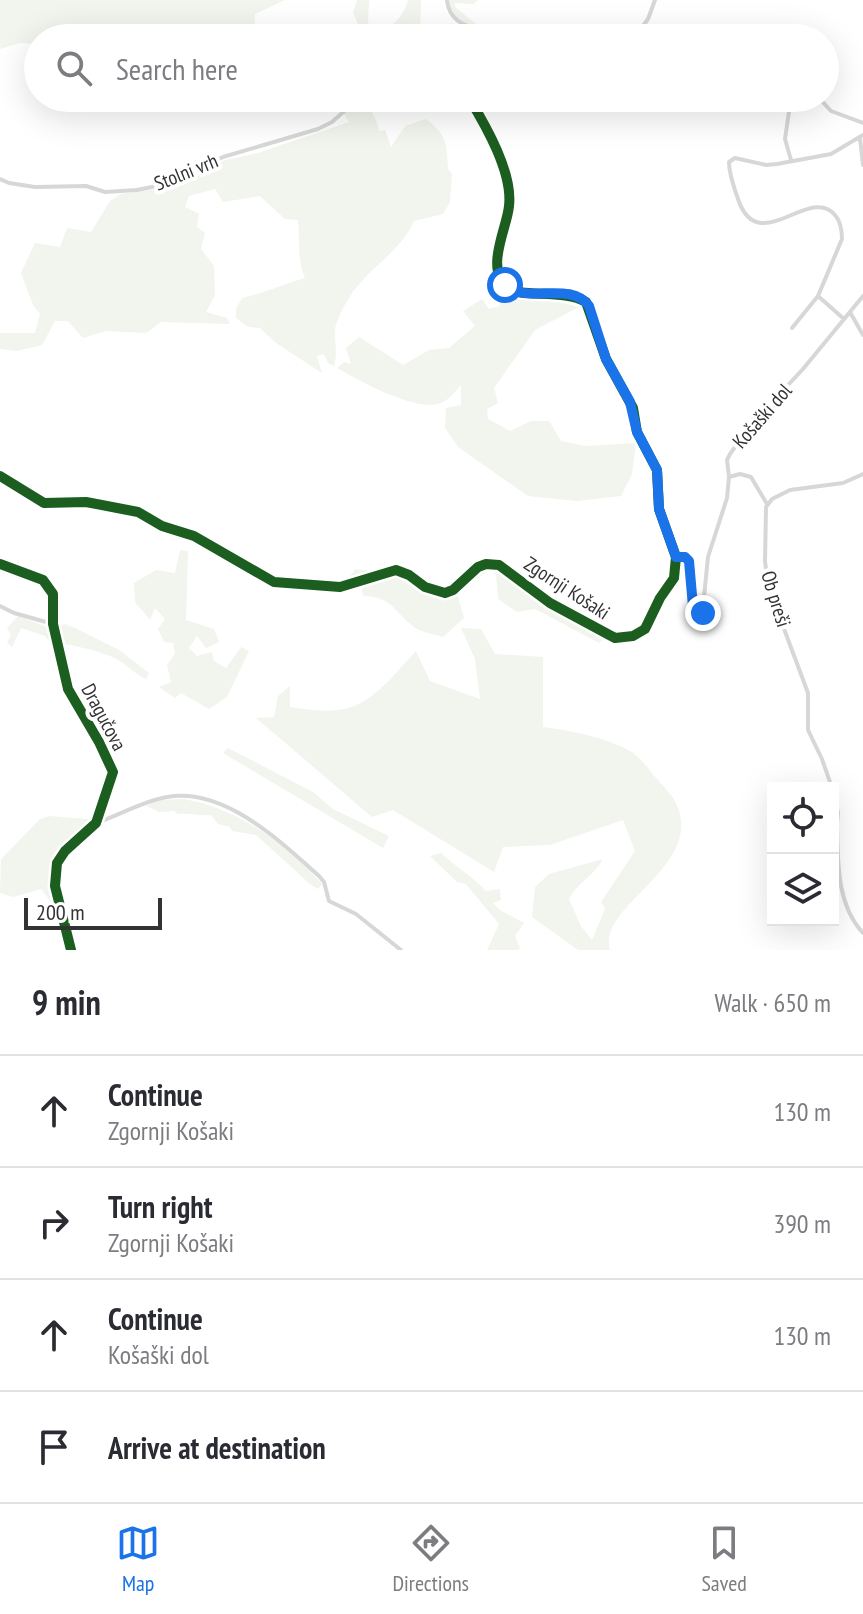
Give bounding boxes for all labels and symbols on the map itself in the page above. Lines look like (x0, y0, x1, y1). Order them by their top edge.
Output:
street label: Stolni vrh (150, 147, 222, 197)
route start (487, 267, 523, 303)
street label: Košaški dol (727, 378, 797, 454)
street label: Zgornji Košaki (519, 551, 615, 625)
street label: Ob preši (755, 568, 797, 630)
route end (685, 595, 721, 631)
street label: Dragučova (76, 679, 132, 755)
scale bar (24, 894, 162, 930)

